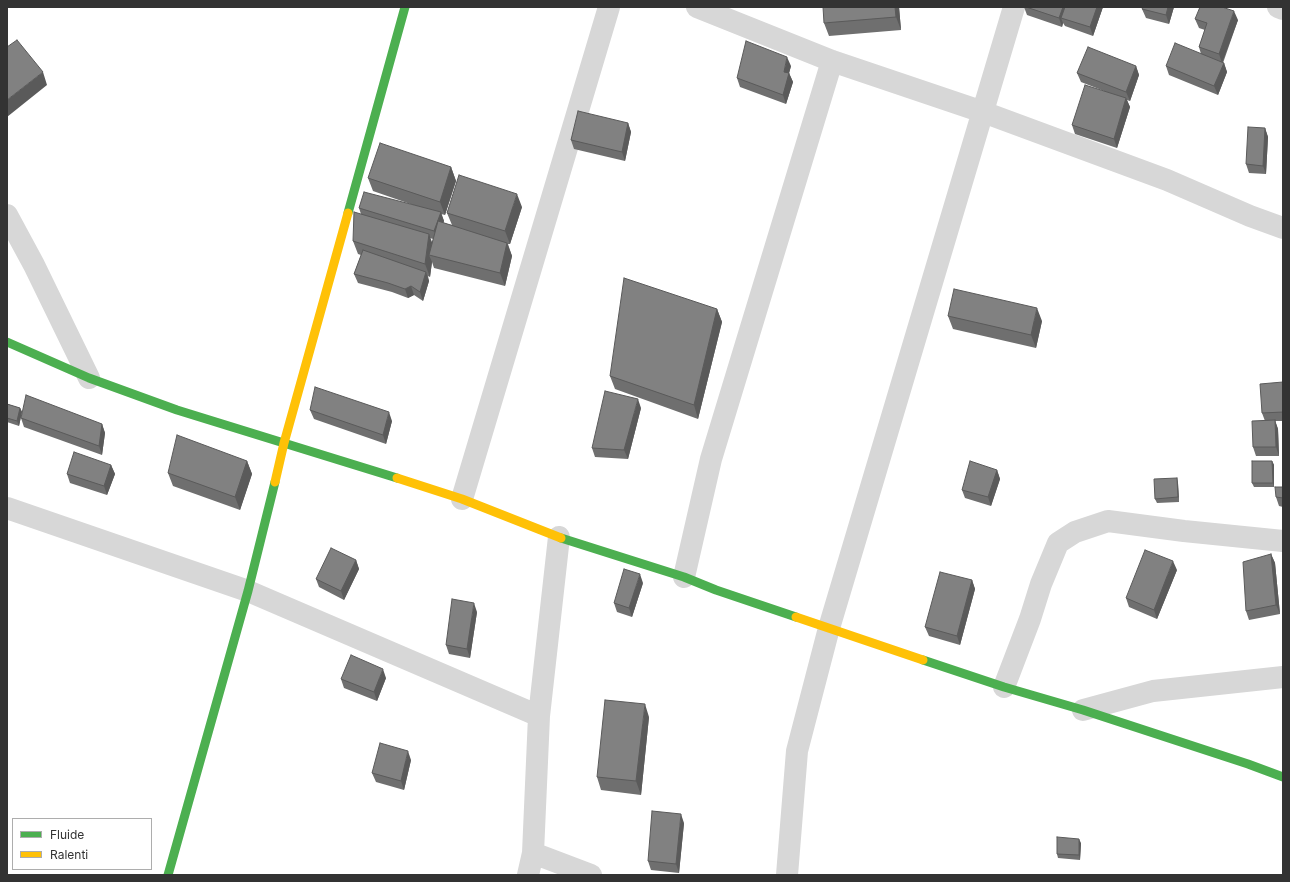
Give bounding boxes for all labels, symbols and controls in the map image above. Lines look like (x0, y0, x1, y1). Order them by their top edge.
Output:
legend (12, 818, 152, 870)
text: Fluide (50, 827, 84, 842)
text: Ralenti (50, 847, 88, 862)

